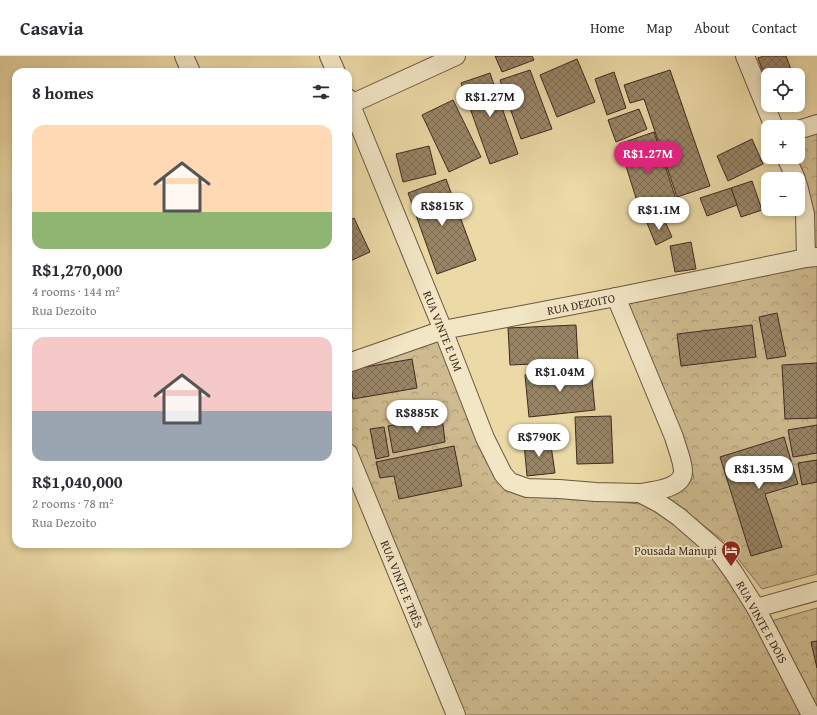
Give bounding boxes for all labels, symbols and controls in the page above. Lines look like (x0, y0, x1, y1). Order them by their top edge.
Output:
text: Casavia (20, 14, 83, 42)
text: Home (590, 18, 625, 38)
text: Map (647, 18, 672, 38)
text: About (694, 18, 730, 38)
text: Contact (752, 18, 797, 38)
map controls (761, 68, 805, 216)
button: locate (761, 68, 805, 112)
text: 8 homes (32, 80, 94, 105)
icon: filters (310, 81, 332, 103)
pin: R$1.27M (453, 84, 527, 118)
text: R$1.27M (465, 87, 515, 106)
button: + (761, 120, 805, 164)
pin: R$1.27M (611, 141, 685, 175)
text: R$1.27M (623, 144, 673, 163)
icon: home (146, 151, 218, 223)
button: − (761, 172, 805, 216)
pin: R$815K (409, 193, 475, 227)
text: R$815K (420, 196, 464, 215)
pin: R$1.1M (626, 197, 692, 231)
text: R$1.1M (637, 200, 681, 219)
text: R$1,270,000 (32, 257, 123, 282)
text: 4 rooms · 144 m² (32, 282, 120, 301)
street label: RUA VINTE E UM (419, 288, 467, 374)
street label: RUA DEZOITO (546, 289, 616, 319)
text: Rua Dezoito (32, 301, 97, 320)
pin: R$1.04M (523, 359, 597, 393)
text: R$1.04M (535, 362, 585, 381)
icon: home (146, 363, 218, 435)
pin: R$885K (384, 400, 450, 434)
text: R$885K (395, 403, 439, 422)
pin: R$790K (506, 424, 572, 458)
text: R$790K (517, 427, 561, 446)
pin: R$1.35M (722, 456, 796, 490)
text: R$1.35M (734, 459, 784, 478)
text: R$1,040,000 (32, 469, 123, 494)
text: 2 rooms · 78 m² (32, 494, 114, 513)
text: Rua Dezoito (32, 513, 97, 532)
street label: RUA VINTE E TRÊS (377, 538, 427, 631)
hotel icon: Pousada Manupi (720, 539, 742, 567)
place label: Pousada Manupi (634, 542, 718, 559)
street label: RUA VINTE E DOIS (732, 578, 792, 666)

